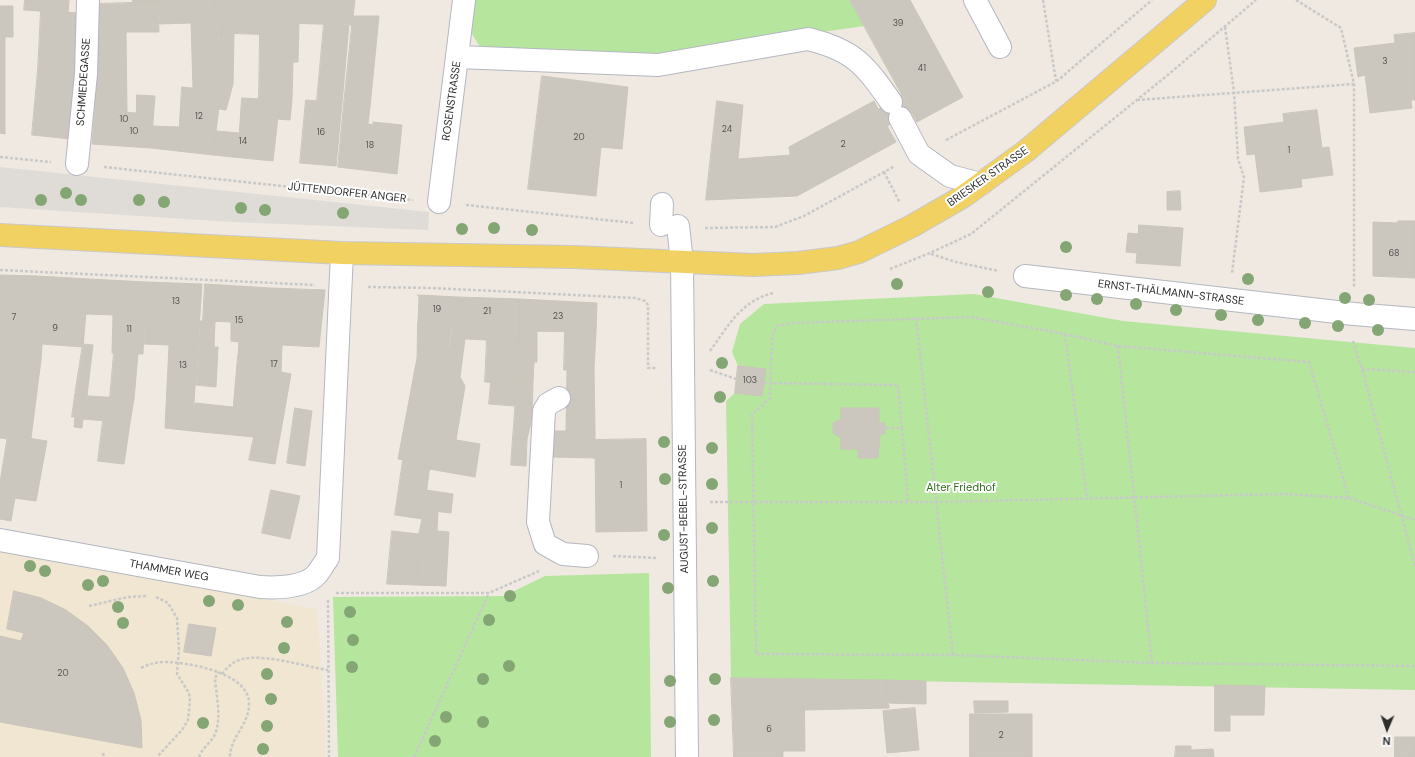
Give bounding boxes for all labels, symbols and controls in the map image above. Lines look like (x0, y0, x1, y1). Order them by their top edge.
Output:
house number: 39 (893, 19, 903, 29)
street label: SCHMIEDEGASSE (74, 38, 94, 126)
house number: 3 (1382, 57, 1388, 67)
street label: ROSENSTRASSE (440, 60, 464, 142)
house number: 41 (918, 64, 926, 74)
house number: 12 (195, 112, 203, 122)
house number: 10 (120, 115, 128, 125)
house number: 24 (722, 125, 732, 135)
house number: 10 (130, 127, 138, 137)
house number: 16 (317, 128, 325, 138)
house number: 20 (573, 133, 585, 143)
house number: 14 (239, 137, 247, 147)
house number: 2 (840, 140, 846, 150)
house number: 18 (366, 141, 374, 151)
street label: BRIESKER STRASSE (945, 144, 1031, 210)
house number: 1 (1288, 146, 1290, 156)
street label: JÜTTENDORFER ANGER (287, 180, 407, 206)
house number: 68 (1388, 249, 1400, 259)
street label: ERNST-THÄLMANN-STRASSE (1097, 277, 1245, 309)
house number: 13 (172, 297, 180, 307)
house number: 19 (433, 305, 441, 315)
house number: 21 (483, 307, 491, 317)
house number: 23 (553, 312, 563, 322)
house number: 7 (12, 313, 16, 323)
house number: 15 (235, 316, 243, 326)
house number: 9 (52, 324, 58, 334)
house number: 11 (126, 325, 132, 335)
house number: 17 (270, 360, 278, 370)
house number: 13 (179, 361, 187, 371)
house number: 103 (743, 376, 757, 386)
street label: AUGUST-BEBEL-STRASSE (676, 444, 692, 574)
house number: 1 (620, 481, 622, 491)
park label: Alter Friedhof (926, 481, 996, 495)
street label: THAMMER WEG (128, 558, 210, 584)
house number: 20 (57, 669, 69, 679)
north arrow (1367, 709, 1407, 749)
house number: 6 (766, 725, 772, 735)
house number: 2 (998, 731, 1004, 741)
text: N (1382, 734, 1391, 748)

